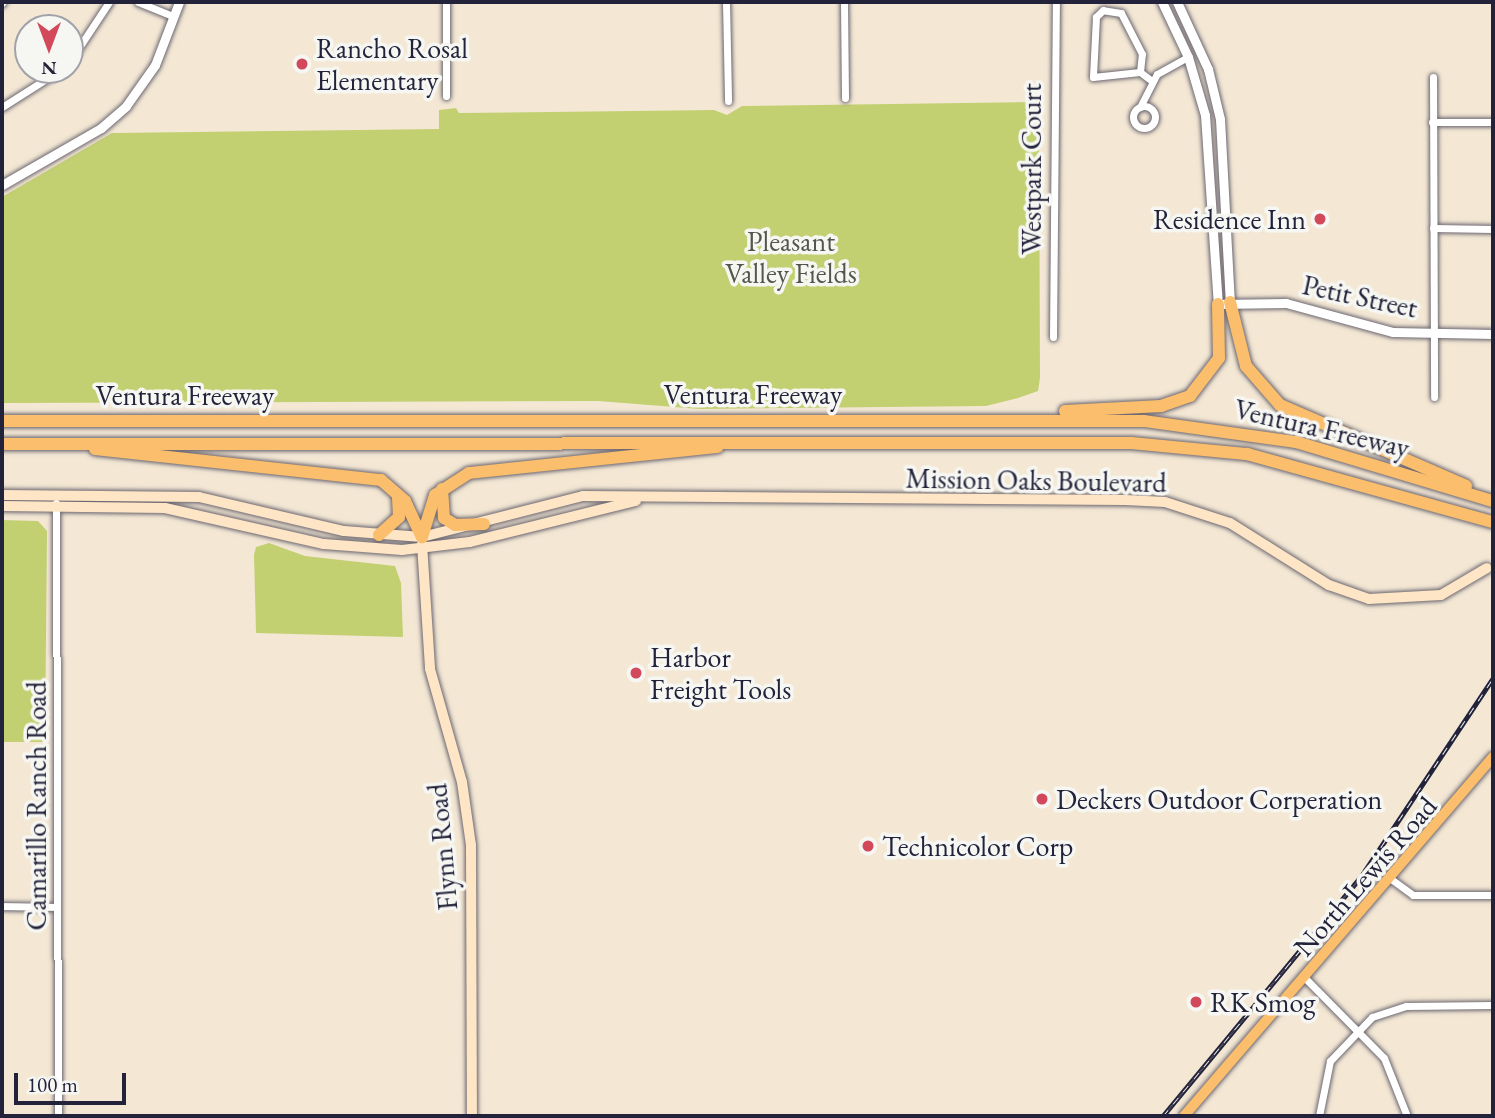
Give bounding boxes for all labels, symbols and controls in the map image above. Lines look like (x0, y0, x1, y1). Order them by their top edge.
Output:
north arrow (14, 14, 84, 84)
place label: Rancho Rosal Elementary (316, 31, 468, 97)
text: N (41, 56, 57, 81)
marker: Rancho Rosal Elementary (294, 56, 310, 72)
street label: Westpark Court (1014, 83, 1048, 255)
place label: Residence Inn (1153, 202, 1306, 236)
marker: Residence Inn (1312, 211, 1328, 227)
park label: Pleasant Valley Fields (725, 224, 857, 290)
street label: Petit Street (1300, 267, 1420, 325)
street label: Ventura Freeway (664, 377, 842, 411)
street label: Ventura Freeway (96, 378, 274, 412)
street label: Ventura Freeway (1231, 392, 1413, 464)
street label: Mission Oaks Boulevard (905, 461, 1167, 499)
place label: Harbor Freight Tools (650, 640, 791, 706)
marker: Harbor Freight Tools (628, 665, 644, 681)
street label: Camarillo Ranch Road (19, 681, 53, 931)
street label: Flynn Road (420, 782, 464, 912)
place label: Deckers Outdoor Corperation (1056, 782, 1382, 816)
street label: North Lewis Road (1286, 789, 1444, 963)
marker: Deckers Outdoor Corperation (1034, 791, 1050, 807)
place label: Technicolor Corp (882, 829, 1073, 863)
marker: Technicolor Corp (860, 838, 876, 854)
place label: RK Smog (1210, 985, 1315, 1019)
marker: RK Smog (1188, 994, 1204, 1010)
scale bar (18, 1058, 130, 1102)
text: 100 m (27, 1071, 78, 1098)

